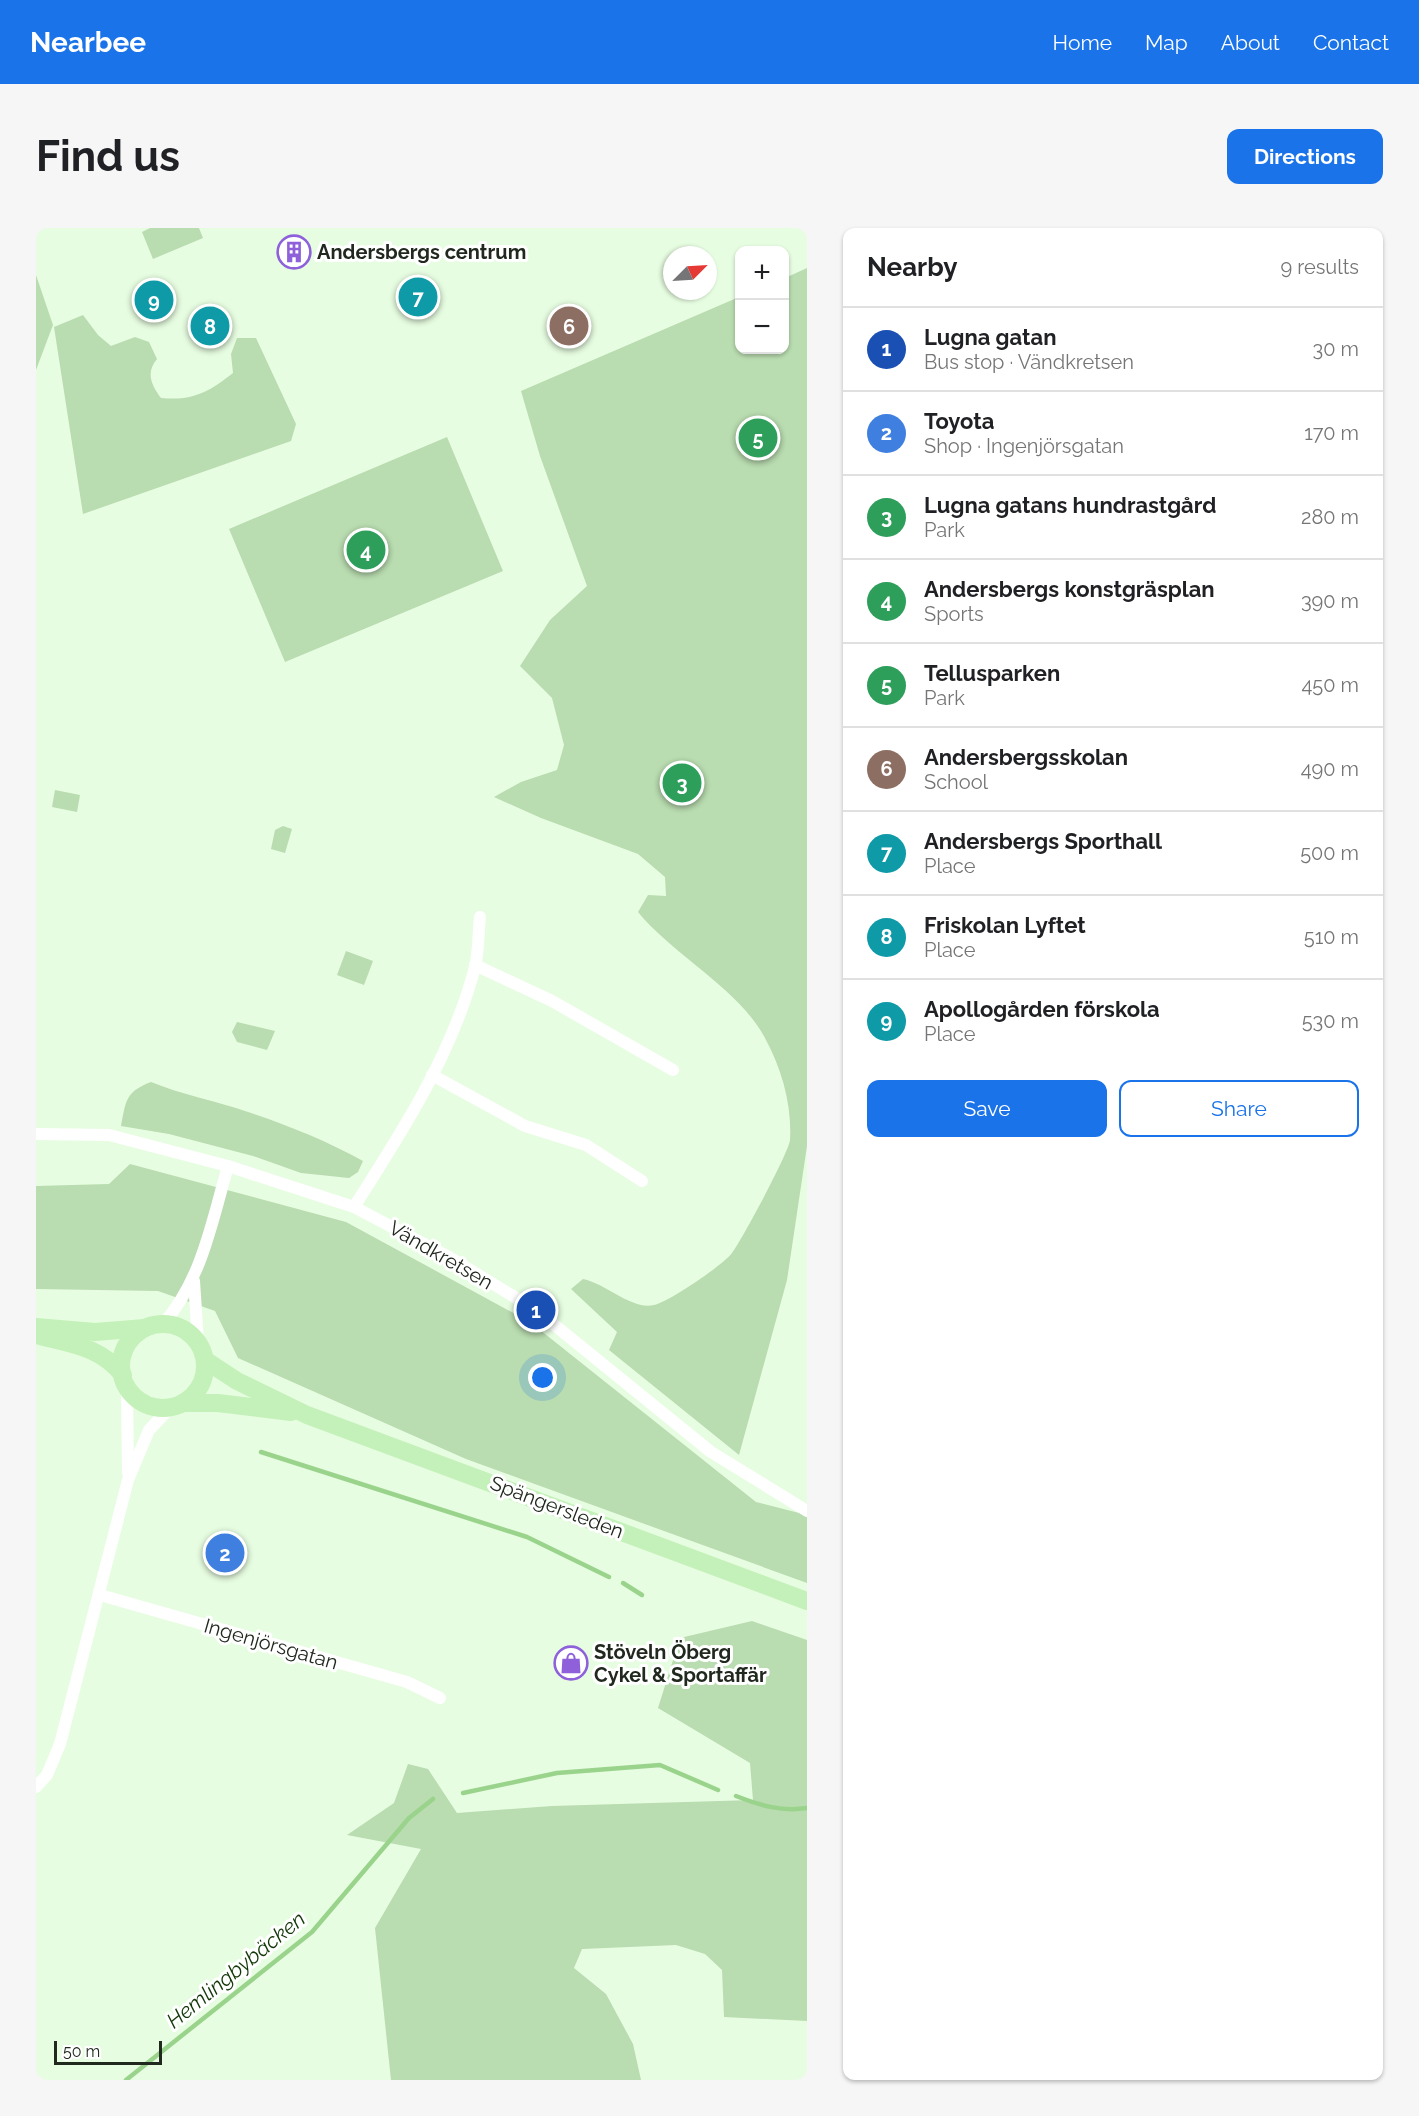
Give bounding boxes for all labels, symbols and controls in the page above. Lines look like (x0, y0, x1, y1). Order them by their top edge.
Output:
text: Nearbee (30, 26, 146, 59)
text: Home (1053, 30, 1112, 55)
text: Map (1145, 30, 1188, 55)
text: About (1221, 30, 1280, 55)
text: Contact (1313, 30, 1389, 55)
button: Directions (1227, 129, 1383, 184)
text: Find us (36, 132, 180, 181)
building icon: Andersbergs centrum (276, 234, 312, 270)
place label: Andersbergs centrum (317, 240, 526, 264)
north arrow (663, 246, 717, 300)
map controls (735, 246, 789, 354)
button: + (735, 246, 789, 300)
text: Nearby (867, 252, 957, 282)
text: 9 results (1280, 255, 1359, 279)
pin: 7 (398, 274, 437, 320)
pin: 9 (134, 278, 174, 322)
button: − (735, 300, 789, 354)
pin: 8 (190, 304, 230, 348)
pin: 6 (550, 304, 588, 348)
text: Lugna gatan (924, 324, 1056, 350)
text: 1 (882, 337, 891, 361)
text: 30 m (1313, 337, 1359, 361)
text: Bus stop · Vändkretsen (924, 350, 1134, 374)
text: Toyota (924, 408, 994, 434)
pin: 5 (738, 416, 778, 460)
text: 2 (881, 421, 892, 445)
text: 170 m (1304, 421, 1359, 445)
text: Shop · Ingenjörsgatan (924, 434, 1124, 458)
text: Lugna gatans hundrastgård (924, 492, 1216, 518)
text: 3 (881, 505, 892, 529)
text: 280 m (1301, 505, 1359, 529)
text: Park (924, 518, 965, 542)
pin: 4 (346, 528, 386, 572)
text: Andersbergs konstgräsplan (924, 576, 1215, 602)
text: 4 (881, 589, 892, 613)
text: 390 m (1301, 589, 1359, 613)
text: Sports (924, 602, 984, 626)
text: Tellusparken (924, 660, 1060, 686)
text: 5 (881, 673, 892, 697)
text: 450 m (1301, 673, 1359, 697)
text: Park (924, 686, 965, 710)
text: Andersbergsskolan (924, 744, 1128, 770)
text: 6 (880, 757, 893, 781)
text: 490 m (1301, 757, 1359, 781)
pin: 3 (662, 760, 702, 806)
text: School (924, 770, 988, 794)
text: Andersbergs Sporthall (924, 828, 1162, 854)
text: 7 (881, 841, 892, 865)
text: 500 m (1300, 841, 1359, 865)
text: Place (924, 854, 975, 878)
text: Friskolan Lyftet (924, 912, 1086, 938)
text: 8 (880, 925, 893, 949)
text: 510 m (1304, 925, 1359, 949)
text: Place (924, 938, 975, 962)
text: Apollogården förskola (924, 996, 1160, 1022)
text: 9 (881, 1009, 892, 1033)
text: 530 m (1302, 1009, 1359, 1033)
text: Place (924, 1022, 975, 1046)
button: Save (867, 1080, 1107, 1137)
button: Share (1119, 1080, 1359, 1137)
street label: Vändkretsen (385, 1216, 497, 1294)
pin: 1 (516, 1288, 556, 1332)
your location (528, 1363, 557, 1392)
street label: Spängersleden (487, 1471, 627, 1543)
pin: 2 (206, 1530, 244, 1576)
street label: Ingenjörsgatan (201, 1613, 341, 1675)
place label: Stöveln Öberg Cykel & Sportaffär (594, 1640, 767, 1687)
shop icon: Stöveln Öberg Cykel & Sportaffär (553, 1645, 589, 1681)
water label: Hemlingbybäcken (161, 1906, 310, 2033)
scale bar (54, 2038, 162, 2066)
text: 50 m (63, 2042, 100, 2061)

